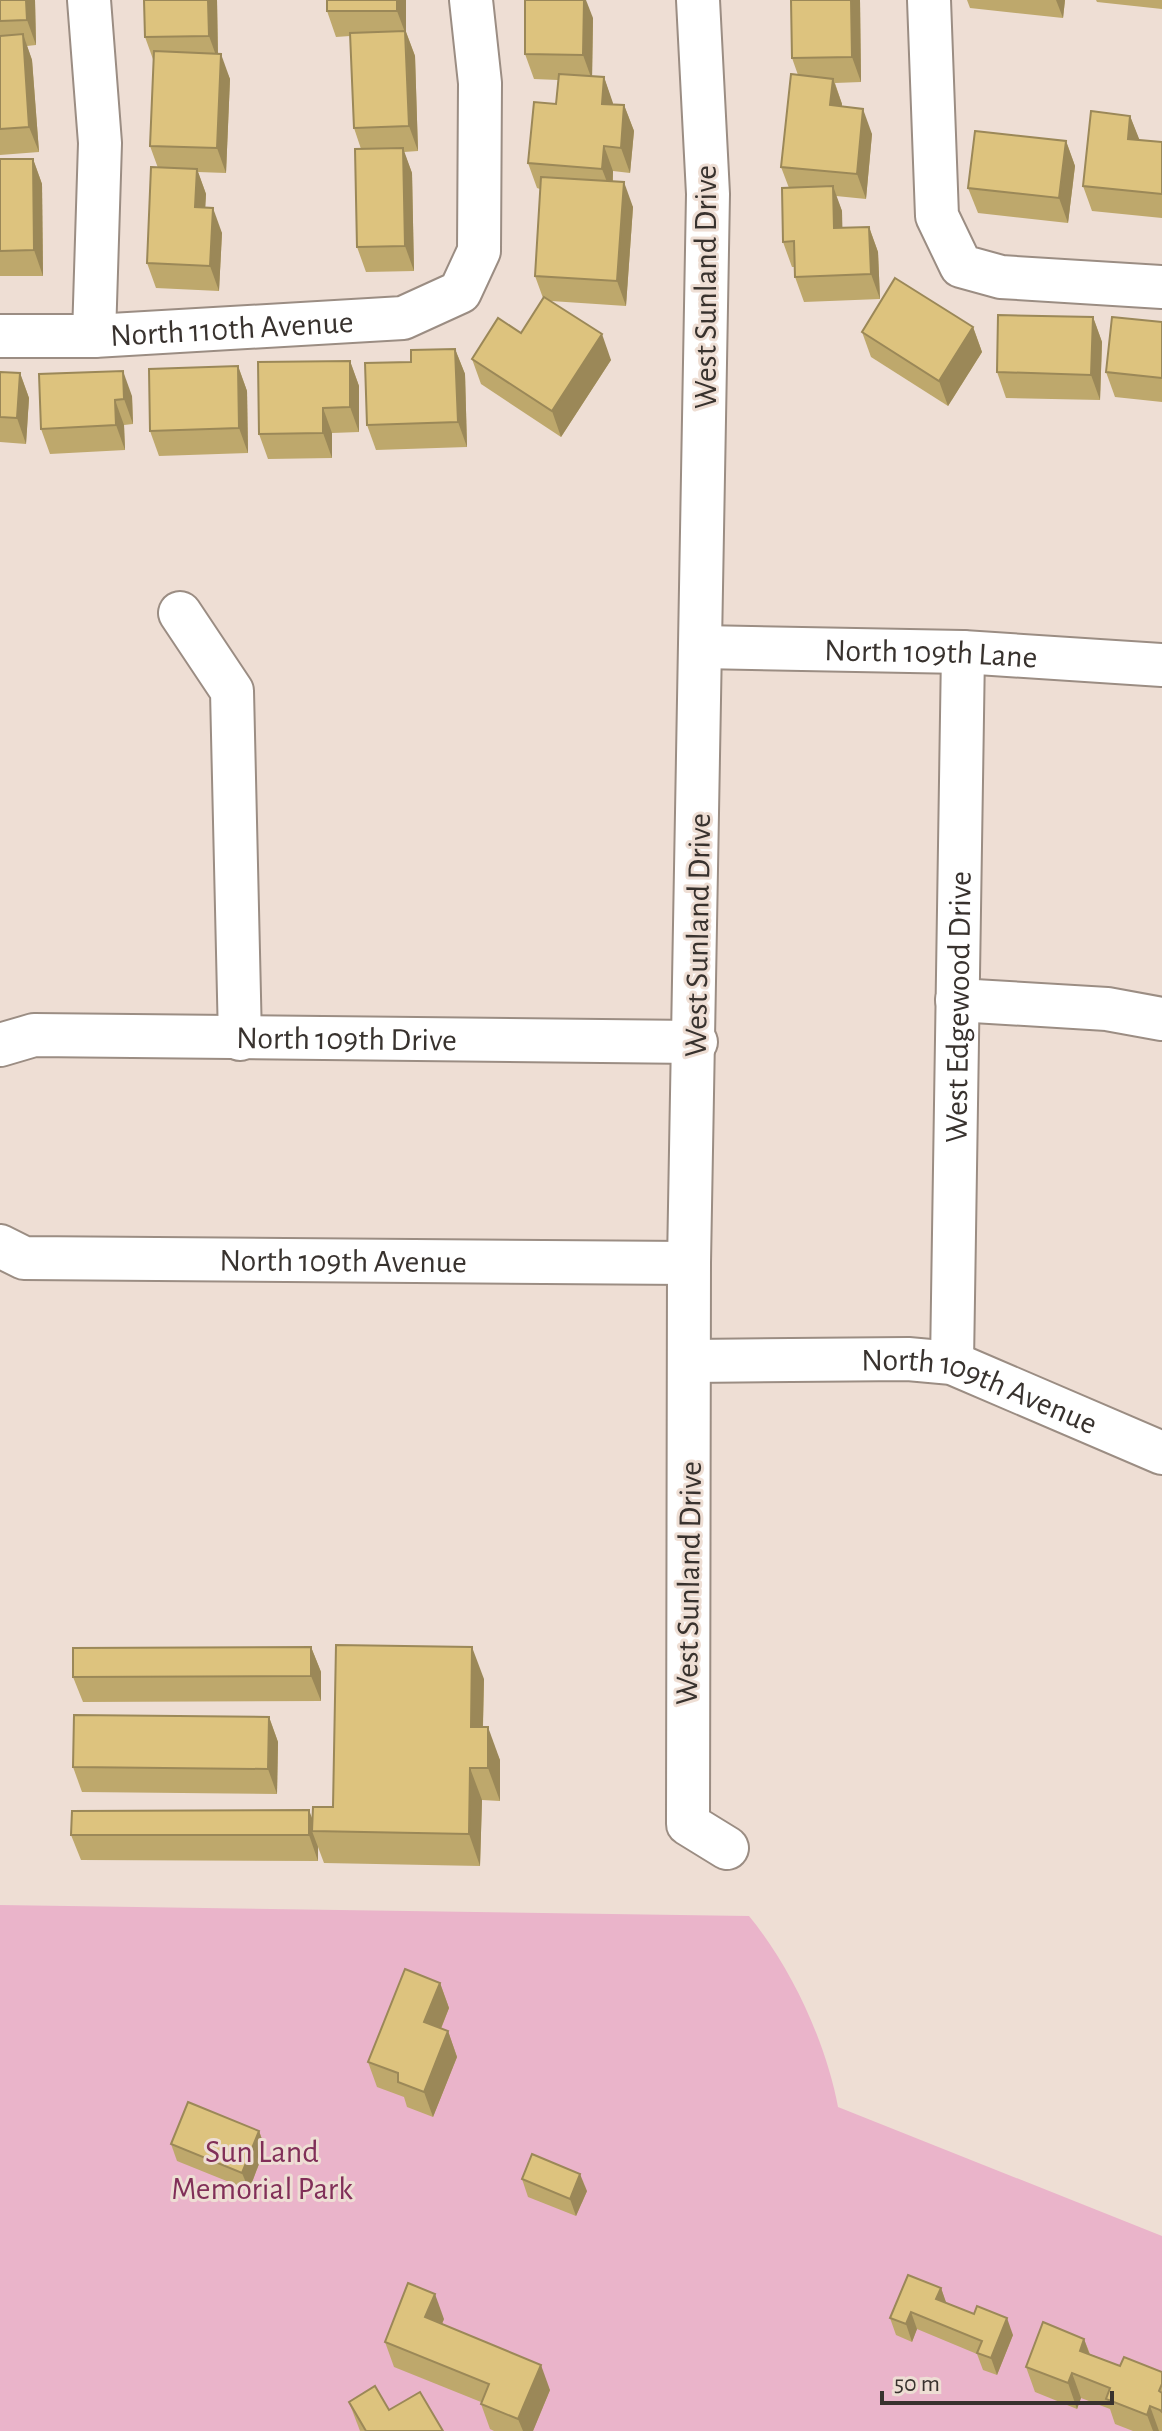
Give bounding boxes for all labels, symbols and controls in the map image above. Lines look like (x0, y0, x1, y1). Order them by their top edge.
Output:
street label: West Sunland Drive (690, 165, 722, 409)
street label: North 110th Avenue (109, 306, 354, 352)
street label: North 109th Lane (824, 634, 1038, 674)
street label: West Sunland Drive (680, 813, 716, 1057)
street label: West Edgewood Drive (940, 871, 977, 1143)
street label: North 109th Drive (236, 1022, 457, 1056)
street label: North 109th Avenue (219, 1244, 467, 1278)
street label: North 109th Avenue (861, 1344, 1102, 1440)
street label: West Sunland Drive (671, 1461, 707, 1705)
park label: Sun Land Memorial Park (171, 2136, 353, 2205)
scale bar (882, 2355, 1112, 2405)
text: 50 m (894, 2372, 940, 2396)

